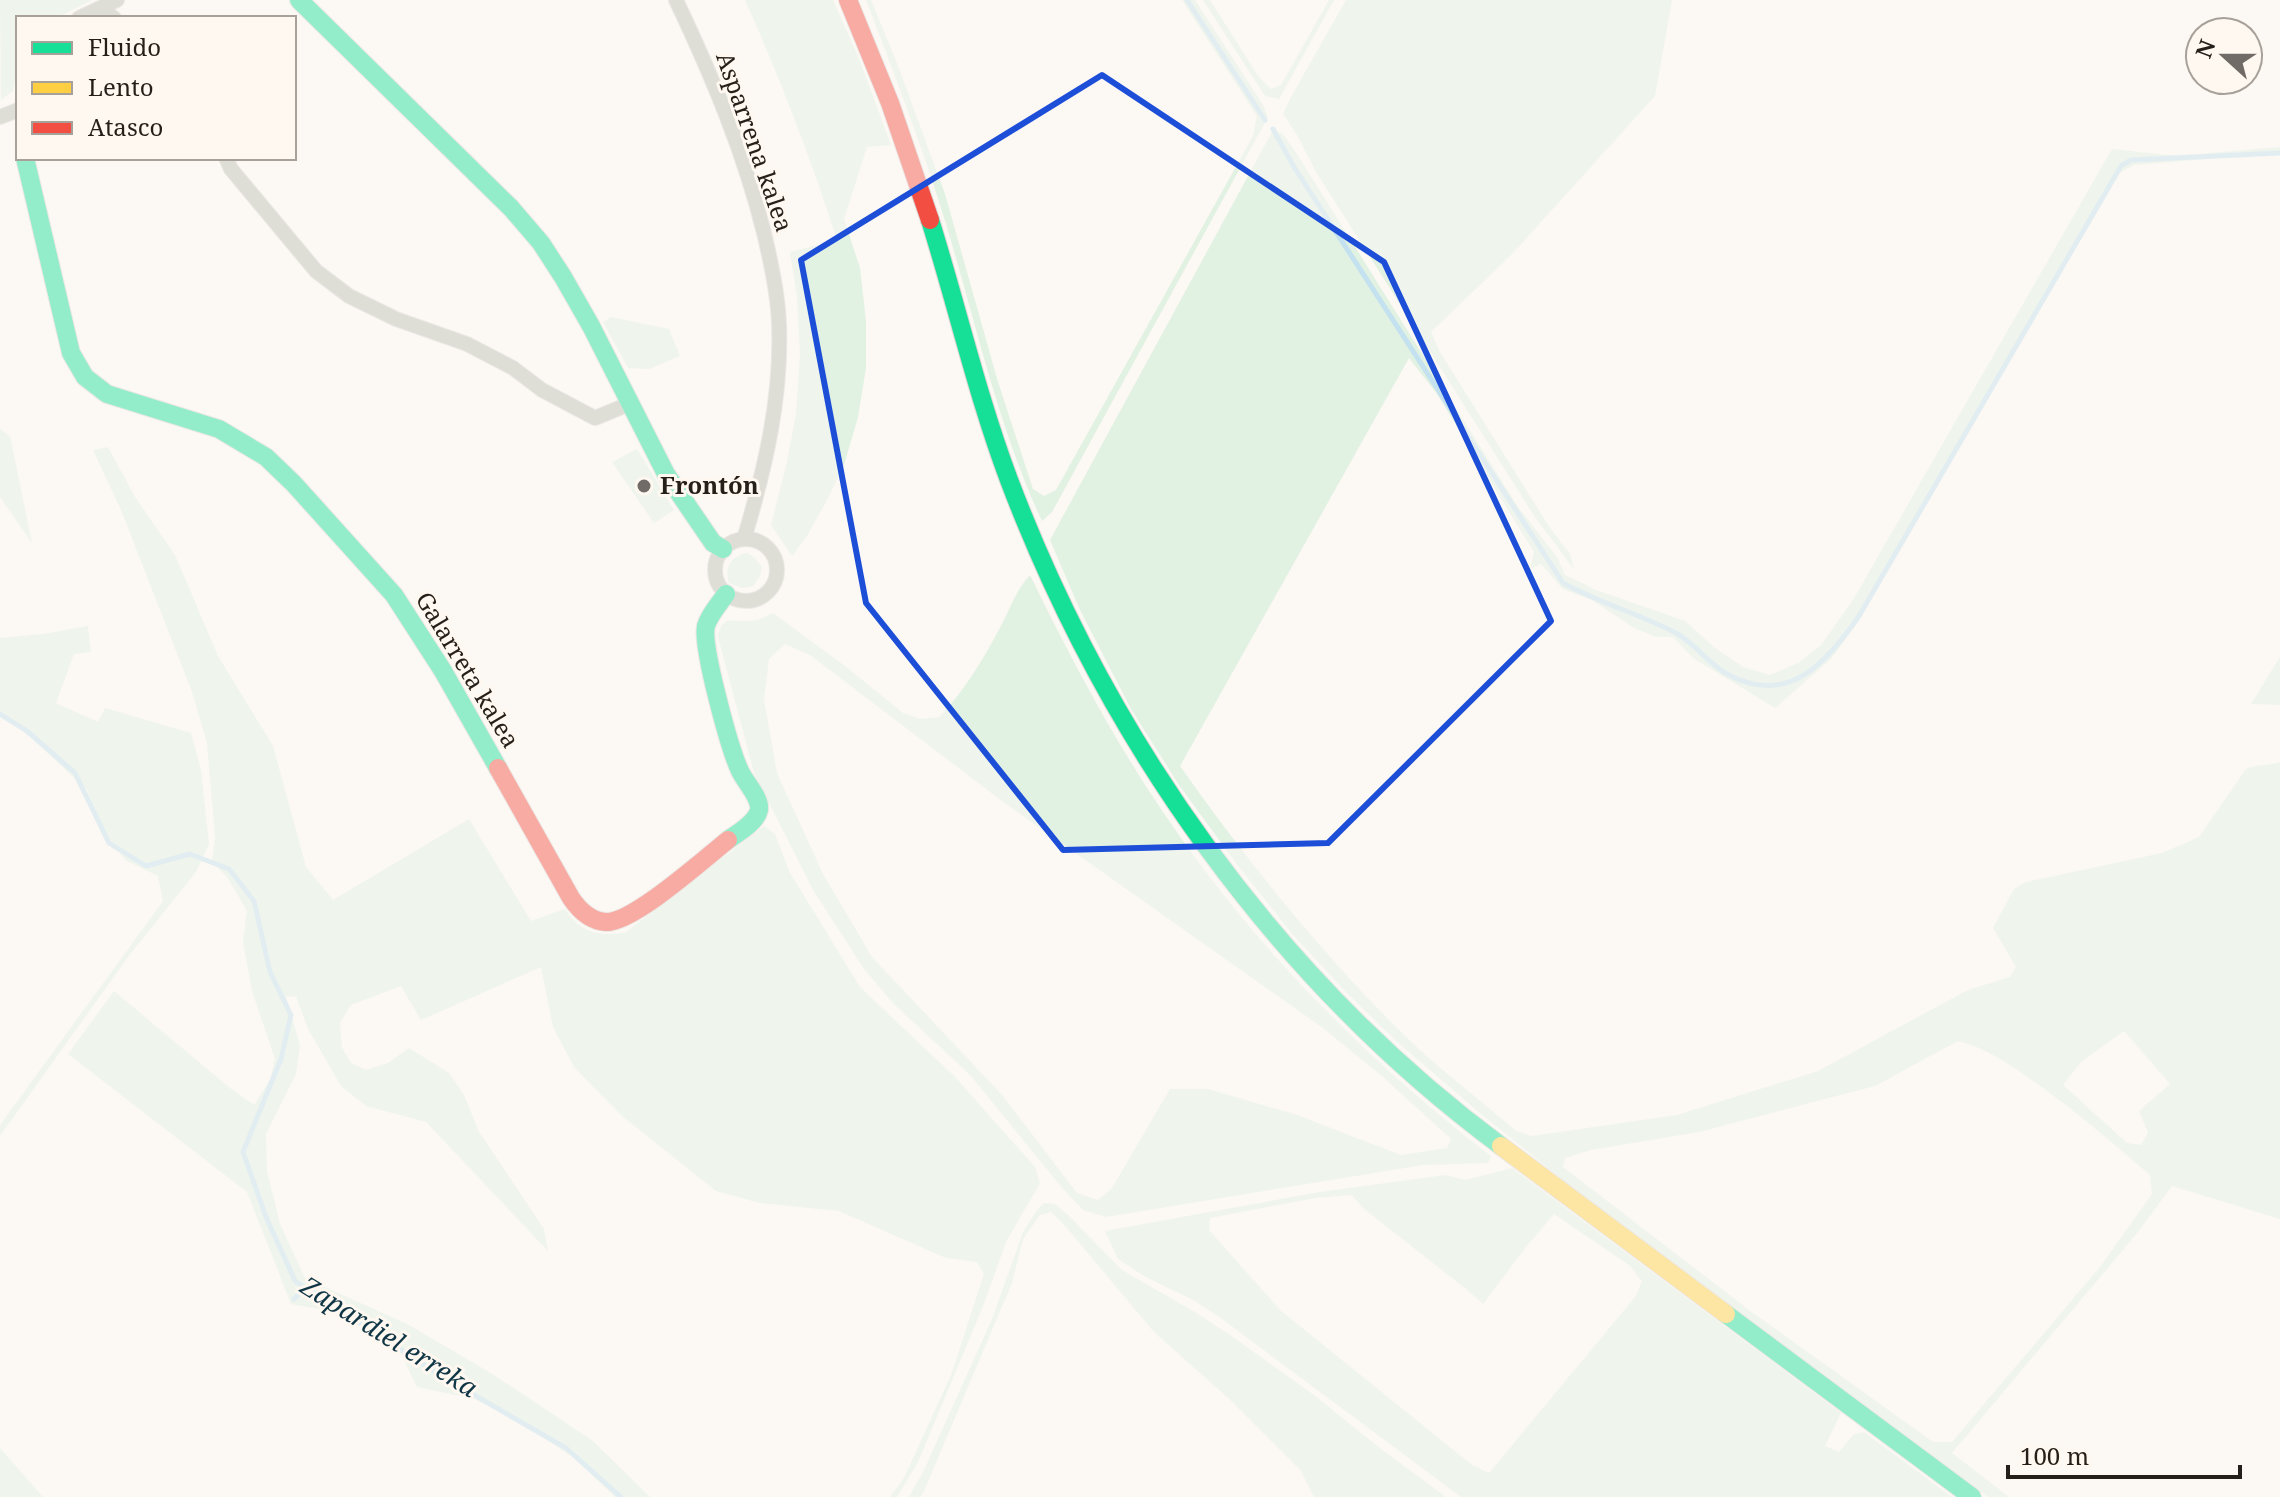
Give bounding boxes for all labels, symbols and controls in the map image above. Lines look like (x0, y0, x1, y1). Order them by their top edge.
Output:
legend (16, 16, 296, 160)
north arrow (2184, 16, 2264, 96)
text: Fluido (88, 30, 161, 63)
text: N (2187, 35, 2222, 62)
street label: Asparrena kalea (709, 47, 802, 236)
text: Lento (88, 70, 154, 103)
text: Atasco (88, 110, 163, 143)
place label: Frontón (660, 468, 759, 501)
marker: Frontón (635, 477, 653, 495)
street label: Galarreta kalea (409, 585, 528, 753)
water label: Zapardiel erreka (293, 1267, 485, 1405)
scale bar (2008, 1429, 2240, 1479)
text: 100 m (2020, 1439, 2089, 1472)

